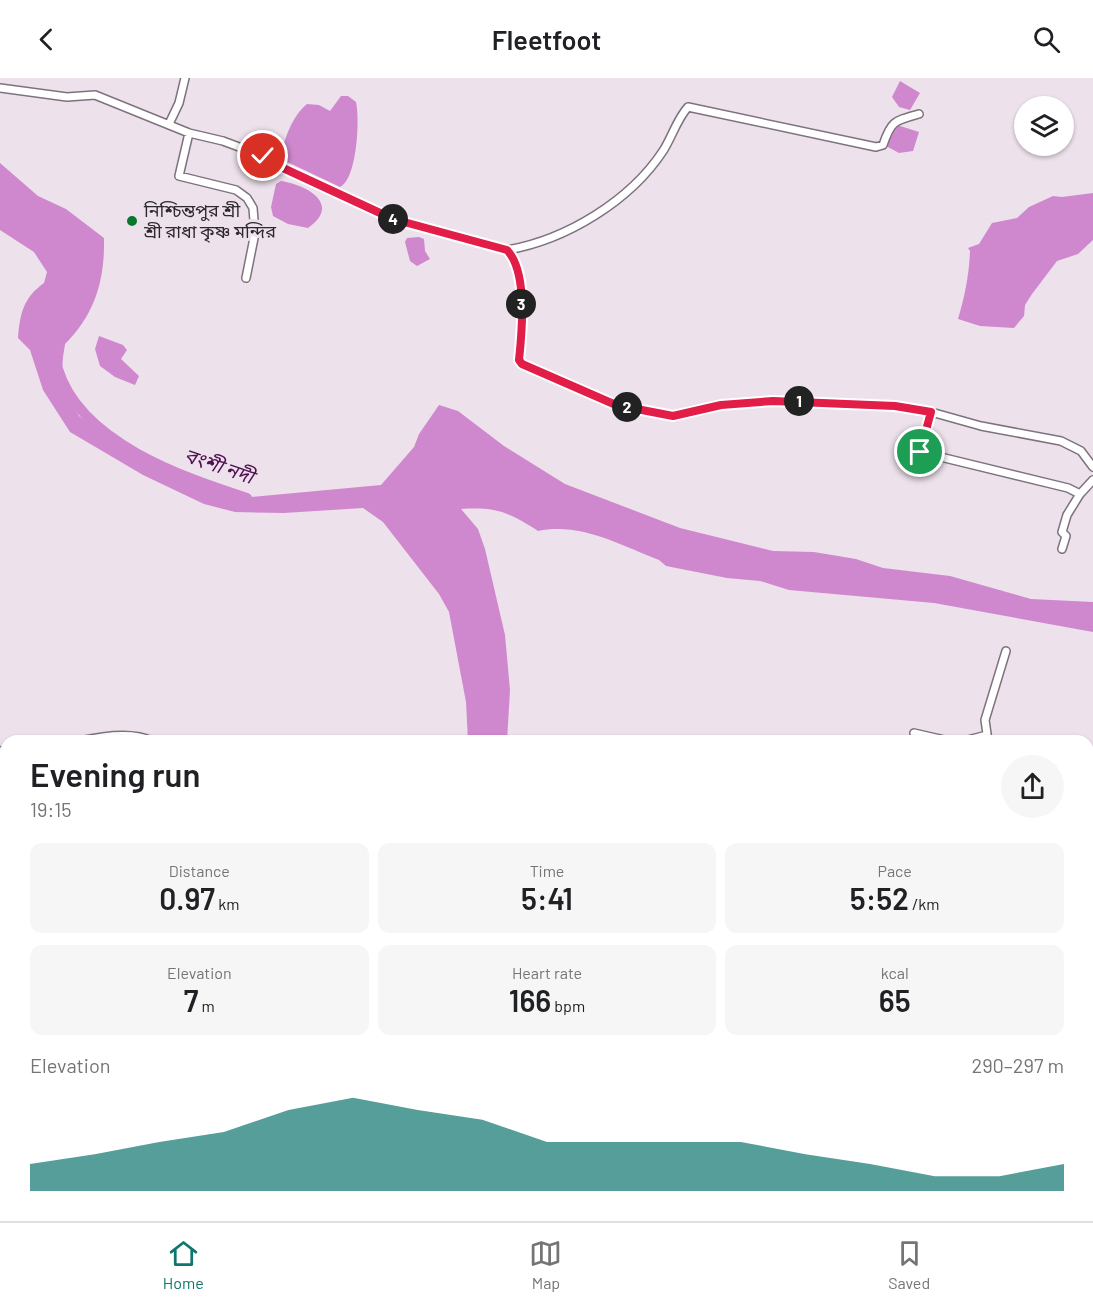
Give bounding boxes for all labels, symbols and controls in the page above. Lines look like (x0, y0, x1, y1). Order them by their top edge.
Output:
icon: back (30, 23, 63, 56)
text: Fleetfoot (492, 23, 601, 55)
icon: search (1030, 23, 1063, 56)
map controls (1014, 96, 1074, 156)
button: layers (1014, 96, 1074, 156)
pin (237, 130, 288, 181)
icon: check (246, 139, 279, 172)
place label: নিশ্চিন্তপুর শ্রী শ্রী রাধা কৃষ্ণ মন্দির (143, 199, 276, 243)
pin: 4 (378, 204, 408, 234)
text: 4 (388, 209, 398, 228)
marker: নিশ্চিন্তপুর শ্রী শ্রী রাধা কৃষ্ণ মন্দির (125, 214, 139, 228)
pin: 3 (506, 289, 536, 319)
text: 3 (517, 294, 525, 313)
pin: 1 (784, 386, 814, 416)
text: 1 (796, 391, 802, 410)
pin: 2 (612, 392, 642, 422)
text: 2 (623, 397, 631, 416)
pin (894, 426, 945, 477)
icon: arrive (903, 435, 936, 468)
water label: বংশী নদী (181, 442, 261, 489)
text: Evening run (30, 754, 200, 794)
button: share (1001, 755, 1064, 818)
text: 19:15 (30, 797, 71, 821)
text: Distance (169, 861, 230, 880)
text: Time (530, 861, 564, 880)
text: Pace (877, 861, 912, 880)
text: 0.97 (159, 880, 215, 916)
text: 5:41 (521, 880, 573, 916)
text: 5:52 (850, 880, 909, 916)
text: km (215, 894, 239, 913)
text: /km (909, 894, 940, 913)
text: Elevation (167, 963, 232, 982)
text: Heart rate (512, 963, 582, 982)
text: kcal (881, 963, 909, 982)
text: 7 (184, 982, 198, 1018)
text: 166 (509, 982, 551, 1018)
text: 65 (879, 982, 911, 1018)
text: m (198, 996, 215, 1015)
text: bpm (551, 996, 585, 1015)
text: Elevation (30, 1053, 111, 1077)
text: 290–297 m (971, 1053, 1064, 1077)
tab: Home (163, 1237, 204, 1292)
tab: Map (529, 1237, 562, 1292)
tab: Saved (888, 1237, 930, 1292)

